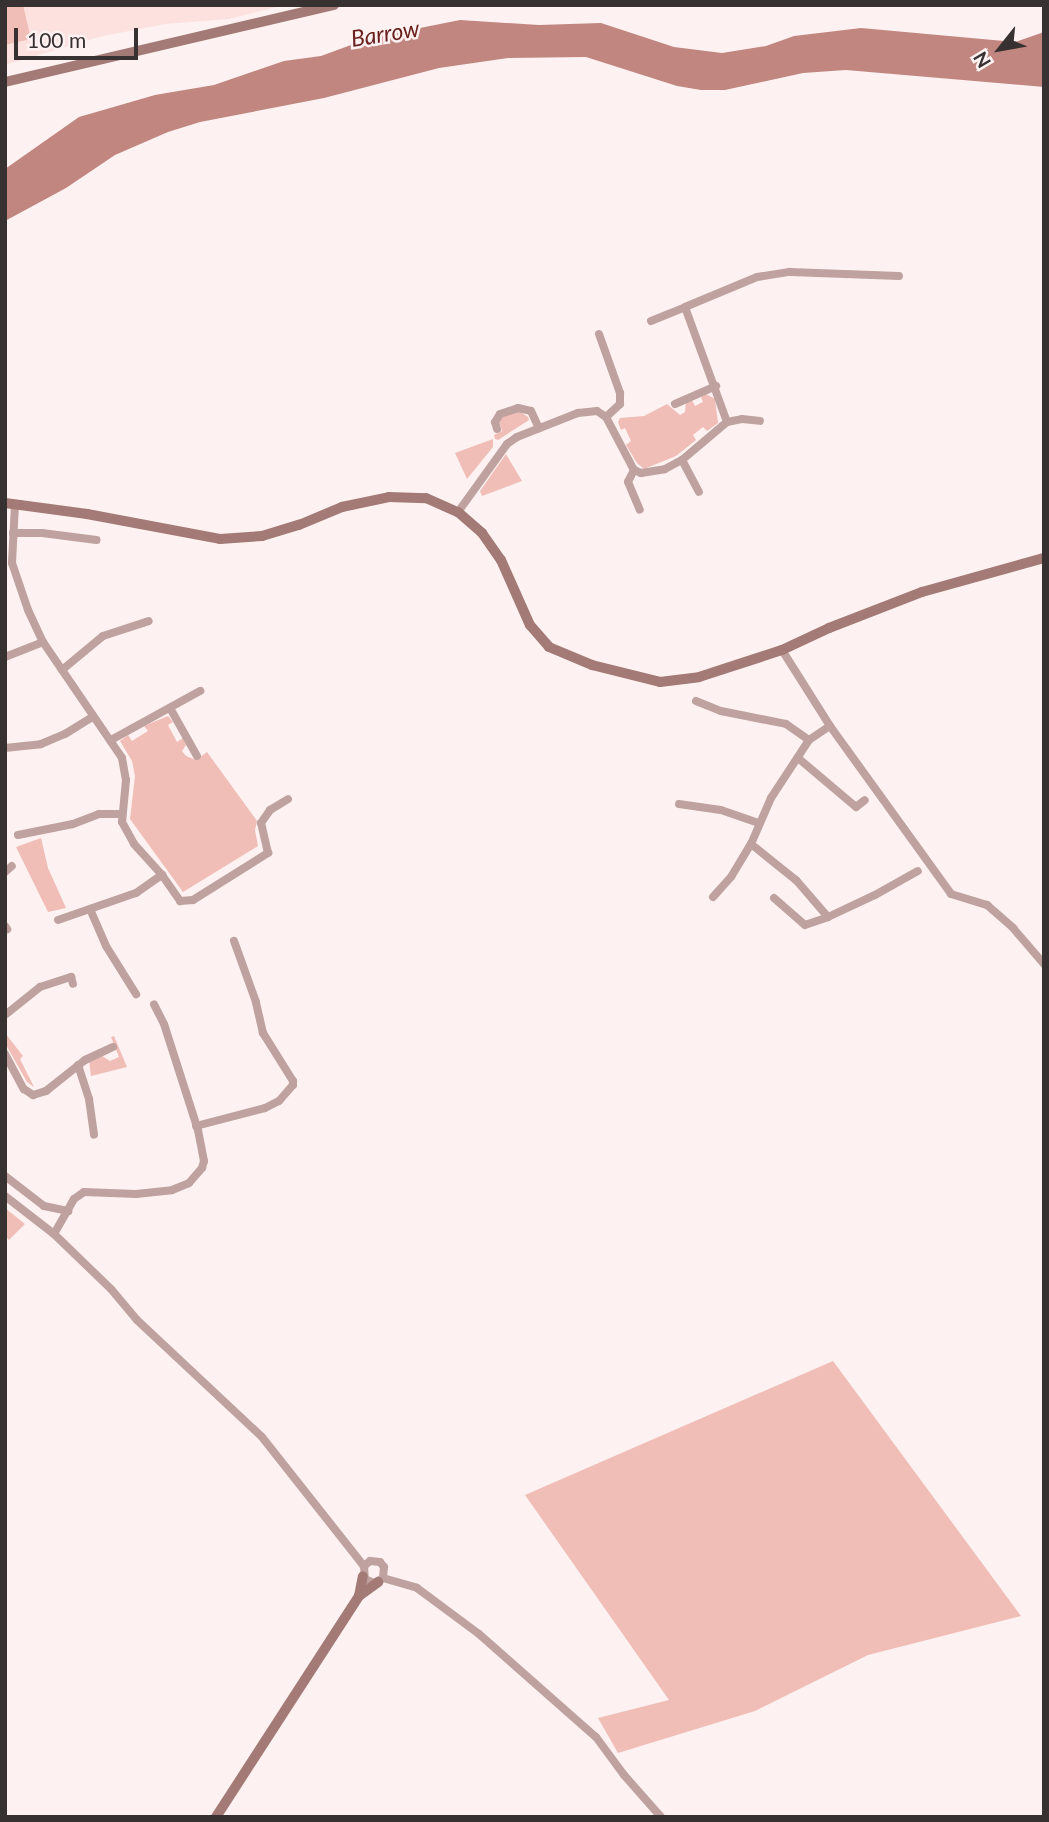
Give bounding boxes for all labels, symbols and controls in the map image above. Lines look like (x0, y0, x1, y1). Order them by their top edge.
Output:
scale bar (18, 14, 142, 58)
water label: Barrow (349, 14, 421, 52)
north arrow (965, 14, 1035, 84)
text: 100 m (27, 27, 86, 52)
text: N (968, 48, 995, 72)

